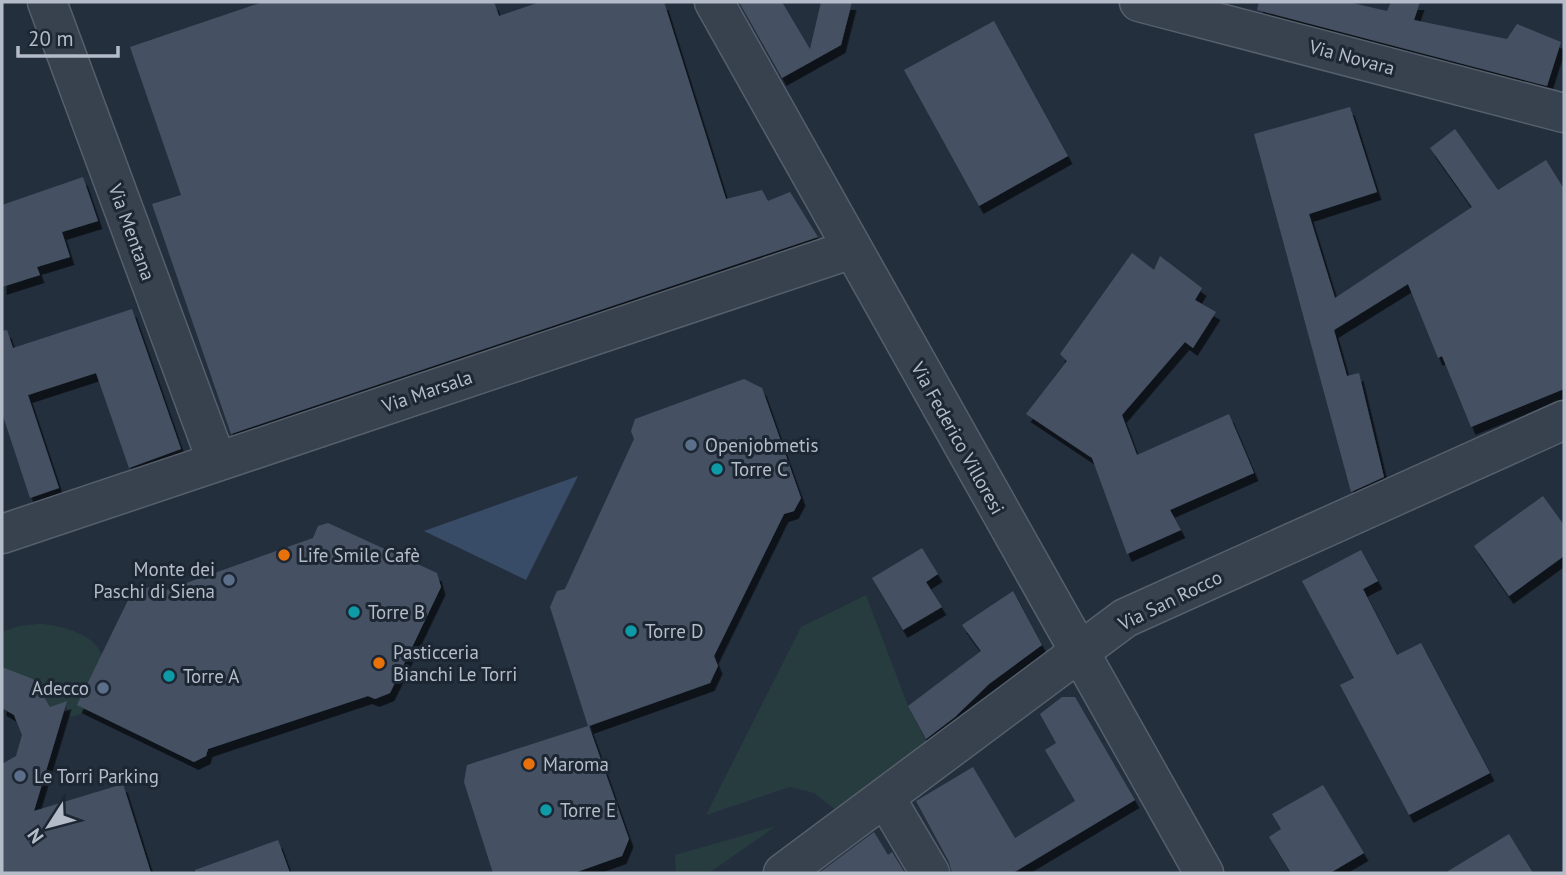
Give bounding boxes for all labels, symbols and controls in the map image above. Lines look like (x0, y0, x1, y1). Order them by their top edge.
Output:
scale bar (18, 14, 117, 58)
text: 20 m (28, 25, 74, 52)
street label: Via Novara (1306, 34, 1397, 80)
street label: Via Mentana (103, 179, 161, 284)
street label: Via Federico Villoresi (906, 357, 1010, 518)
street label: Via Marsala (378, 364, 475, 418)
place label: Openjobmetis (705, 433, 818, 457)
marker: Openjobmetis (683, 437, 699, 453)
place label: Torre C (731, 457, 788, 481)
marker: Torre C (709, 461, 725, 477)
place label: Life Smile Cafè (298, 543, 420, 567)
marker: Life Smile Cafè (276, 547, 292, 563)
place label: Monte dei Paschi di Siena (93, 557, 215, 603)
street label: Via San Rocco (1113, 565, 1226, 636)
marker: Monte dei Paschi di Siena (221, 572, 237, 588)
place label: Torre B (368, 600, 425, 624)
marker: Torre B (346, 604, 362, 620)
place label: Torre D (645, 619, 703, 643)
marker: Torre D (623, 623, 639, 639)
place label: Pasticceria Bianchi Le Torri (393, 640, 517, 686)
marker: Pasticceria Bianchi Le Torri (371, 655, 387, 671)
place label: Torre A (183, 664, 239, 688)
marker: Torre A (161, 668, 177, 684)
place label: Adecco (32, 676, 89, 700)
marker: Adecco (95, 680, 111, 696)
place label: Maroma (543, 752, 609, 776)
marker: Maroma (521, 756, 537, 772)
place label: Le Torri Parking (34, 764, 159, 788)
marker: Le Torri Parking (12, 768, 28, 784)
north arrow (14, 791, 84, 861)
place label: Torre E (560, 798, 616, 822)
marker: Torre E (538, 802, 554, 818)
text: N (22, 824, 49, 848)

